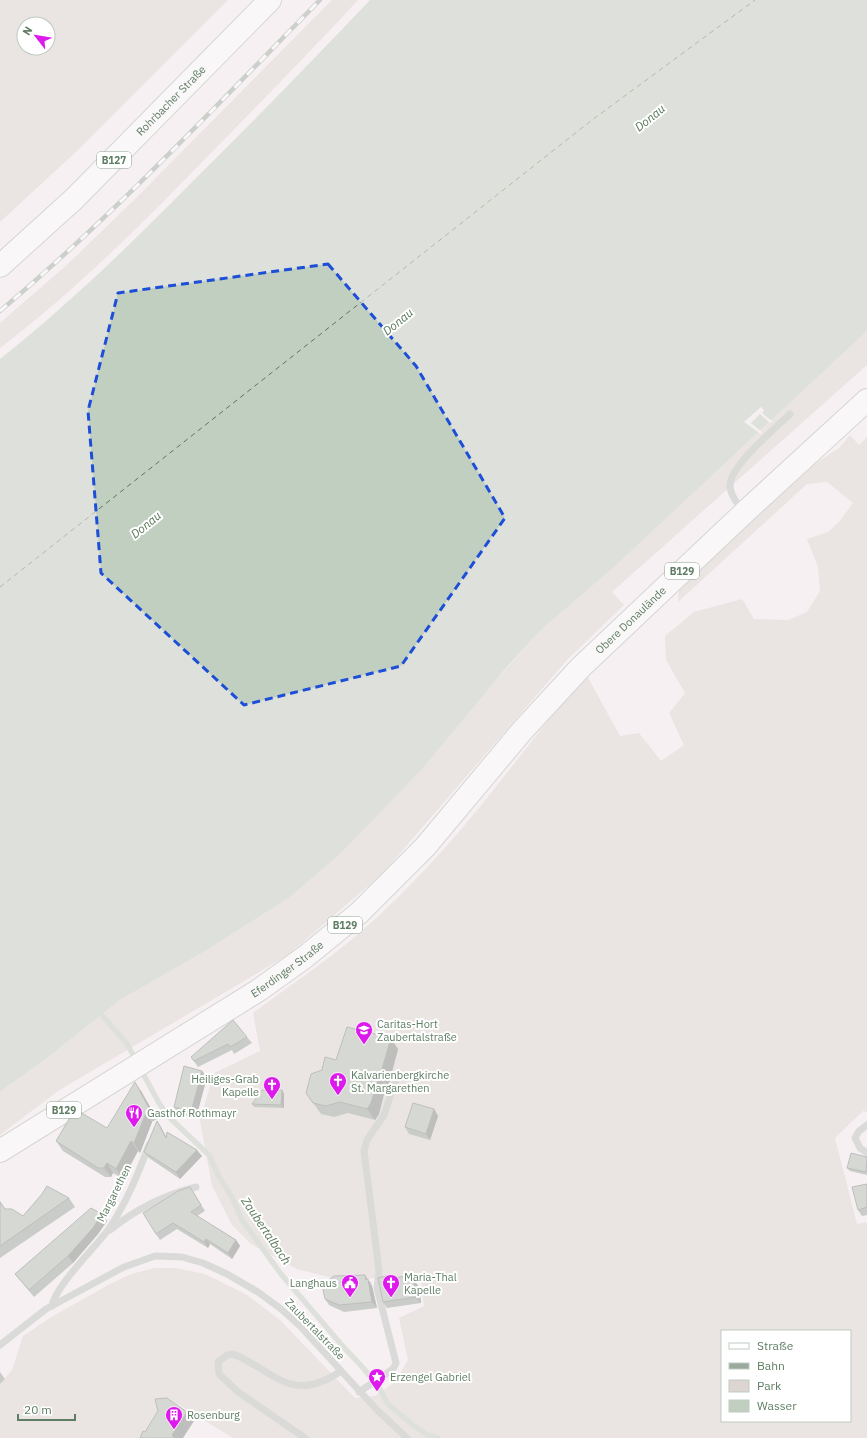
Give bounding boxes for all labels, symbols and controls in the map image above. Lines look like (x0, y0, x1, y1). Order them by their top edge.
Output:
north arrow (16, 16, 56, 56)
text: N (19, 24, 35, 38)
street label: Rohrbacher Straße (133, 62, 209, 139)
water label: Donau (631, 101, 668, 134)
road number: B127 (97, 152, 131, 168)
water label: Donau (379, 305, 416, 338)
water label: Donau (127, 508, 164, 541)
road number: B129 (665, 563, 699, 579)
street label: Obere Donaulände (592, 583, 669, 657)
road number: B129 (328, 917, 362, 933)
street label: Eferdinger Straße (248, 938, 326, 1000)
place label: Caritas-Hort Zaubertalstraße (377, 1017, 457, 1044)
school or university icon: Caritas-Hort Zaubertalstraße (354, 1020, 374, 1045)
place label: Kalvarienbergkirche St. Margarethen (351, 1068, 449, 1095)
church icon: Kalvarienbergkirche St. Margarethen (328, 1071, 348, 1096)
place label: Heiliges-Grab Kapelle (191, 1072, 259, 1099)
church icon: Heiliges-Grab Kapelle (262, 1075, 282, 1100)
road number: B129 (47, 1102, 81, 1118)
restaurant icon: Gasthof Rothmayr (124, 1103, 144, 1128)
place label: Gasthof Rothmayr (147, 1106, 236, 1120)
street label: Margarethen (94, 1162, 134, 1224)
water label: Zaubertalbach (238, 1193, 295, 1267)
place label: Maria-Thal Kapelle (404, 1270, 457, 1297)
public building icon: Langhaus (340, 1273, 360, 1298)
church icon: Maria-Thal Kapelle (381, 1273, 401, 1298)
place label: Langhaus (290, 1276, 337, 1290)
street label: Zaubertalstraße (282, 1295, 348, 1363)
legend (721, 1330, 851, 1422)
text: Straße (757, 1338, 794, 1353)
text: Bahn (757, 1358, 785, 1373)
place icon: Erzengel Gabriel (367, 1367, 387, 1392)
place label: Erzengel Gabriel (390, 1370, 471, 1384)
text: Park (757, 1378, 782, 1393)
scale bar (18, 1396, 75, 1422)
text: Wasser (757, 1398, 797, 1413)
text: 20 m (24, 1402, 52, 1417)
building icon: Rosenburg (164, 1405, 184, 1430)
place label: Rosenburg (187, 1408, 240, 1422)

